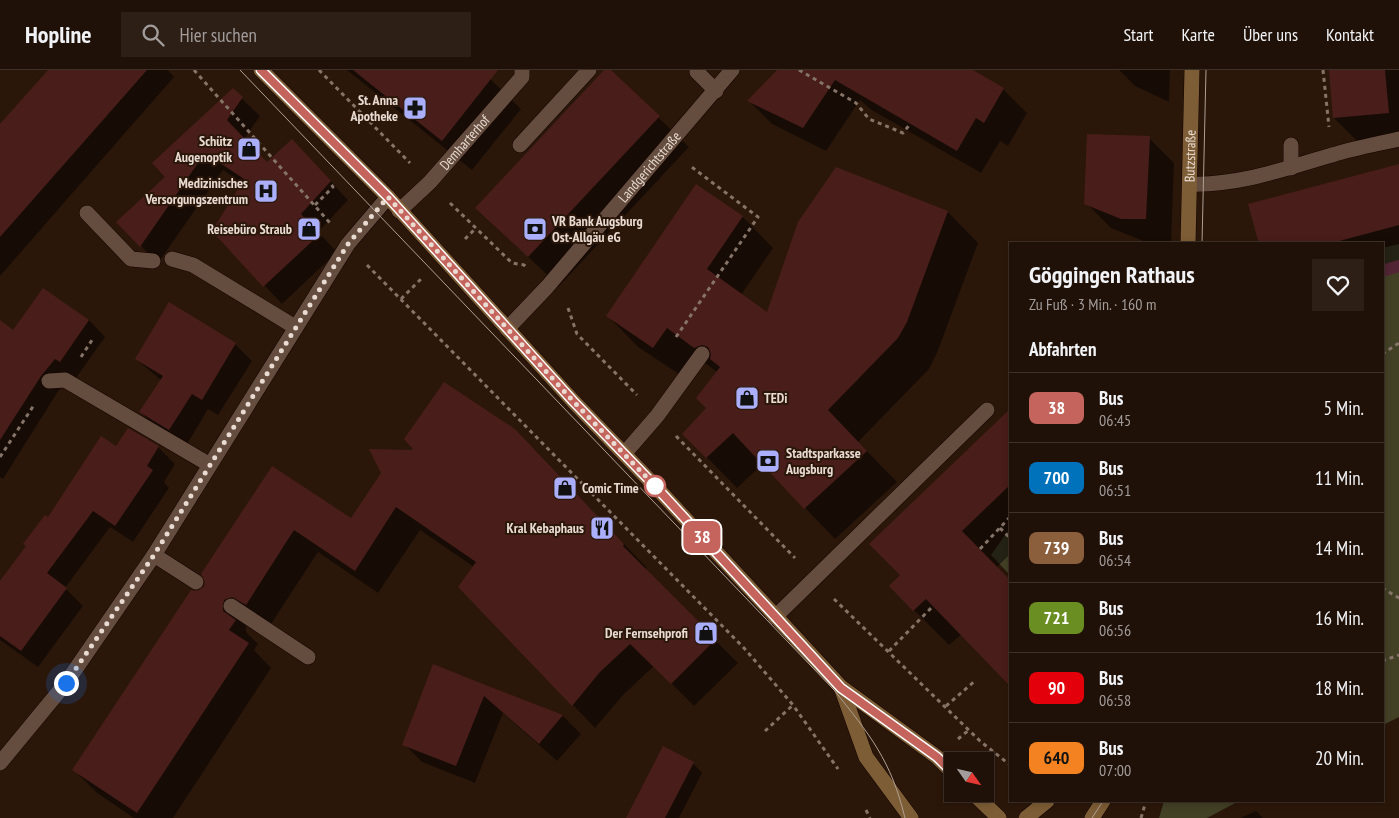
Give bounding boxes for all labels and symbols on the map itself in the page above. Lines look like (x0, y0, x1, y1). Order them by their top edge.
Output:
place label: St. Anna Apotheke (350, 91, 398, 125)
pharmacy icon: St. Anna Apotheke (402, 95, 428, 121)
street label: Demharterhof (436, 111, 494, 174)
street label: Landgerichtstraße (614, 127, 685, 206)
street label: Butzstraße (1180, 129, 1200, 182)
place label: Schütz Augenoptik (174, 132, 232, 166)
shop icon: Schütz Augenoptik (236, 136, 262, 162)
place label: Medizinisches Versorgungszentrum (144, 174, 248, 208)
hospital icon: Medizinisches Versorgungszentrum (253, 178, 279, 204)
place label: VR Bank Augsburg Ost-Allgäu eG (551, 212, 643, 246)
shop icon: Reisebüro Straub (296, 216, 322, 242)
bank icon: VR Bank Augsburg Ost-Allgäu eG (522, 216, 548, 242)
place label: Reisebüro Straub (207, 220, 292, 238)
shop icon: TEDi (734, 385, 760, 411)
place label: TEDi (764, 389, 787, 407)
place label: Stadtsparkasse Augsburg (785, 444, 861, 478)
bank icon: Stadtsparkasse Augsburg (755, 448, 781, 474)
shop icon: Comic Time (552, 475, 578, 501)
unlabelled marker (644, 475, 666, 497)
place label: Comic Time (582, 479, 639, 497)
restaurant icon: Kral Kebaphaus (589, 515, 615, 541)
place label: Kral Kebaphaus (507, 519, 584, 537)
line badge: 38 (680, 521, 724, 553)
shop icon: Der Fernsehprofi (693, 620, 719, 646)
place label: Der Fernsehprofi (605, 624, 688, 642)
your location (54, 671, 79, 696)
north arrow (944, 752, 994, 802)

